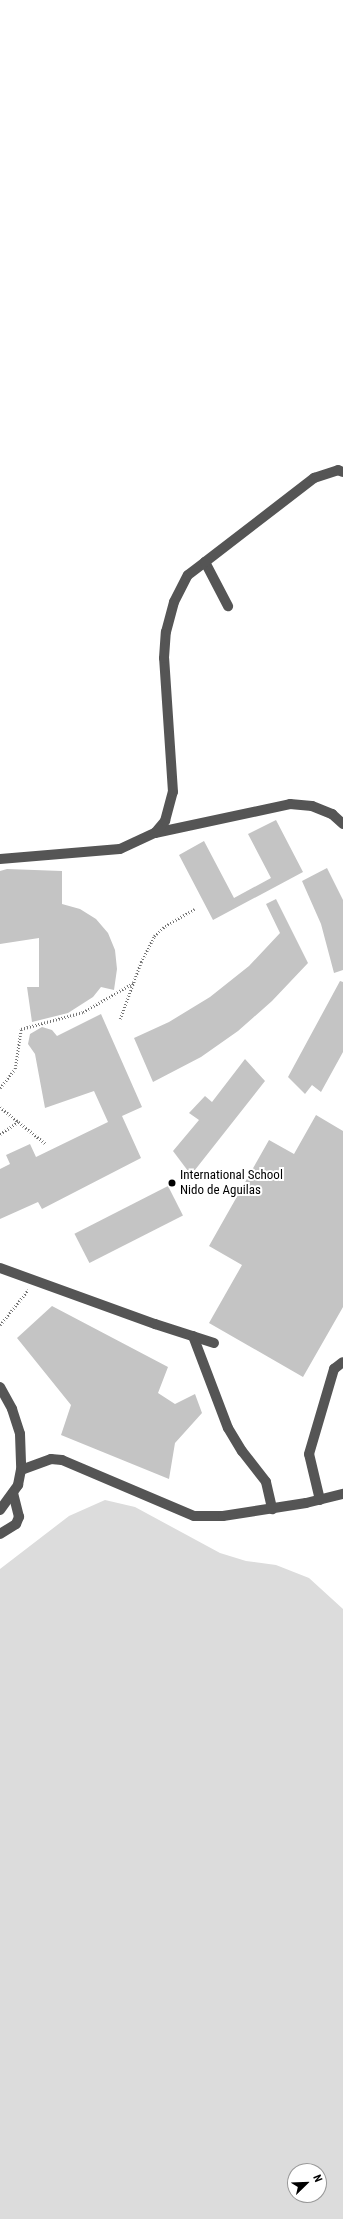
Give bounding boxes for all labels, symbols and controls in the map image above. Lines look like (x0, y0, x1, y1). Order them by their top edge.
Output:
place label: International School Nido de Aguilas (180, 1168, 283, 1199)
marker: International School Nido de Aguilas (167, 1178, 177, 1188)
north arrow (287, 2163, 327, 2203)
text: N (310, 2173, 325, 2184)

